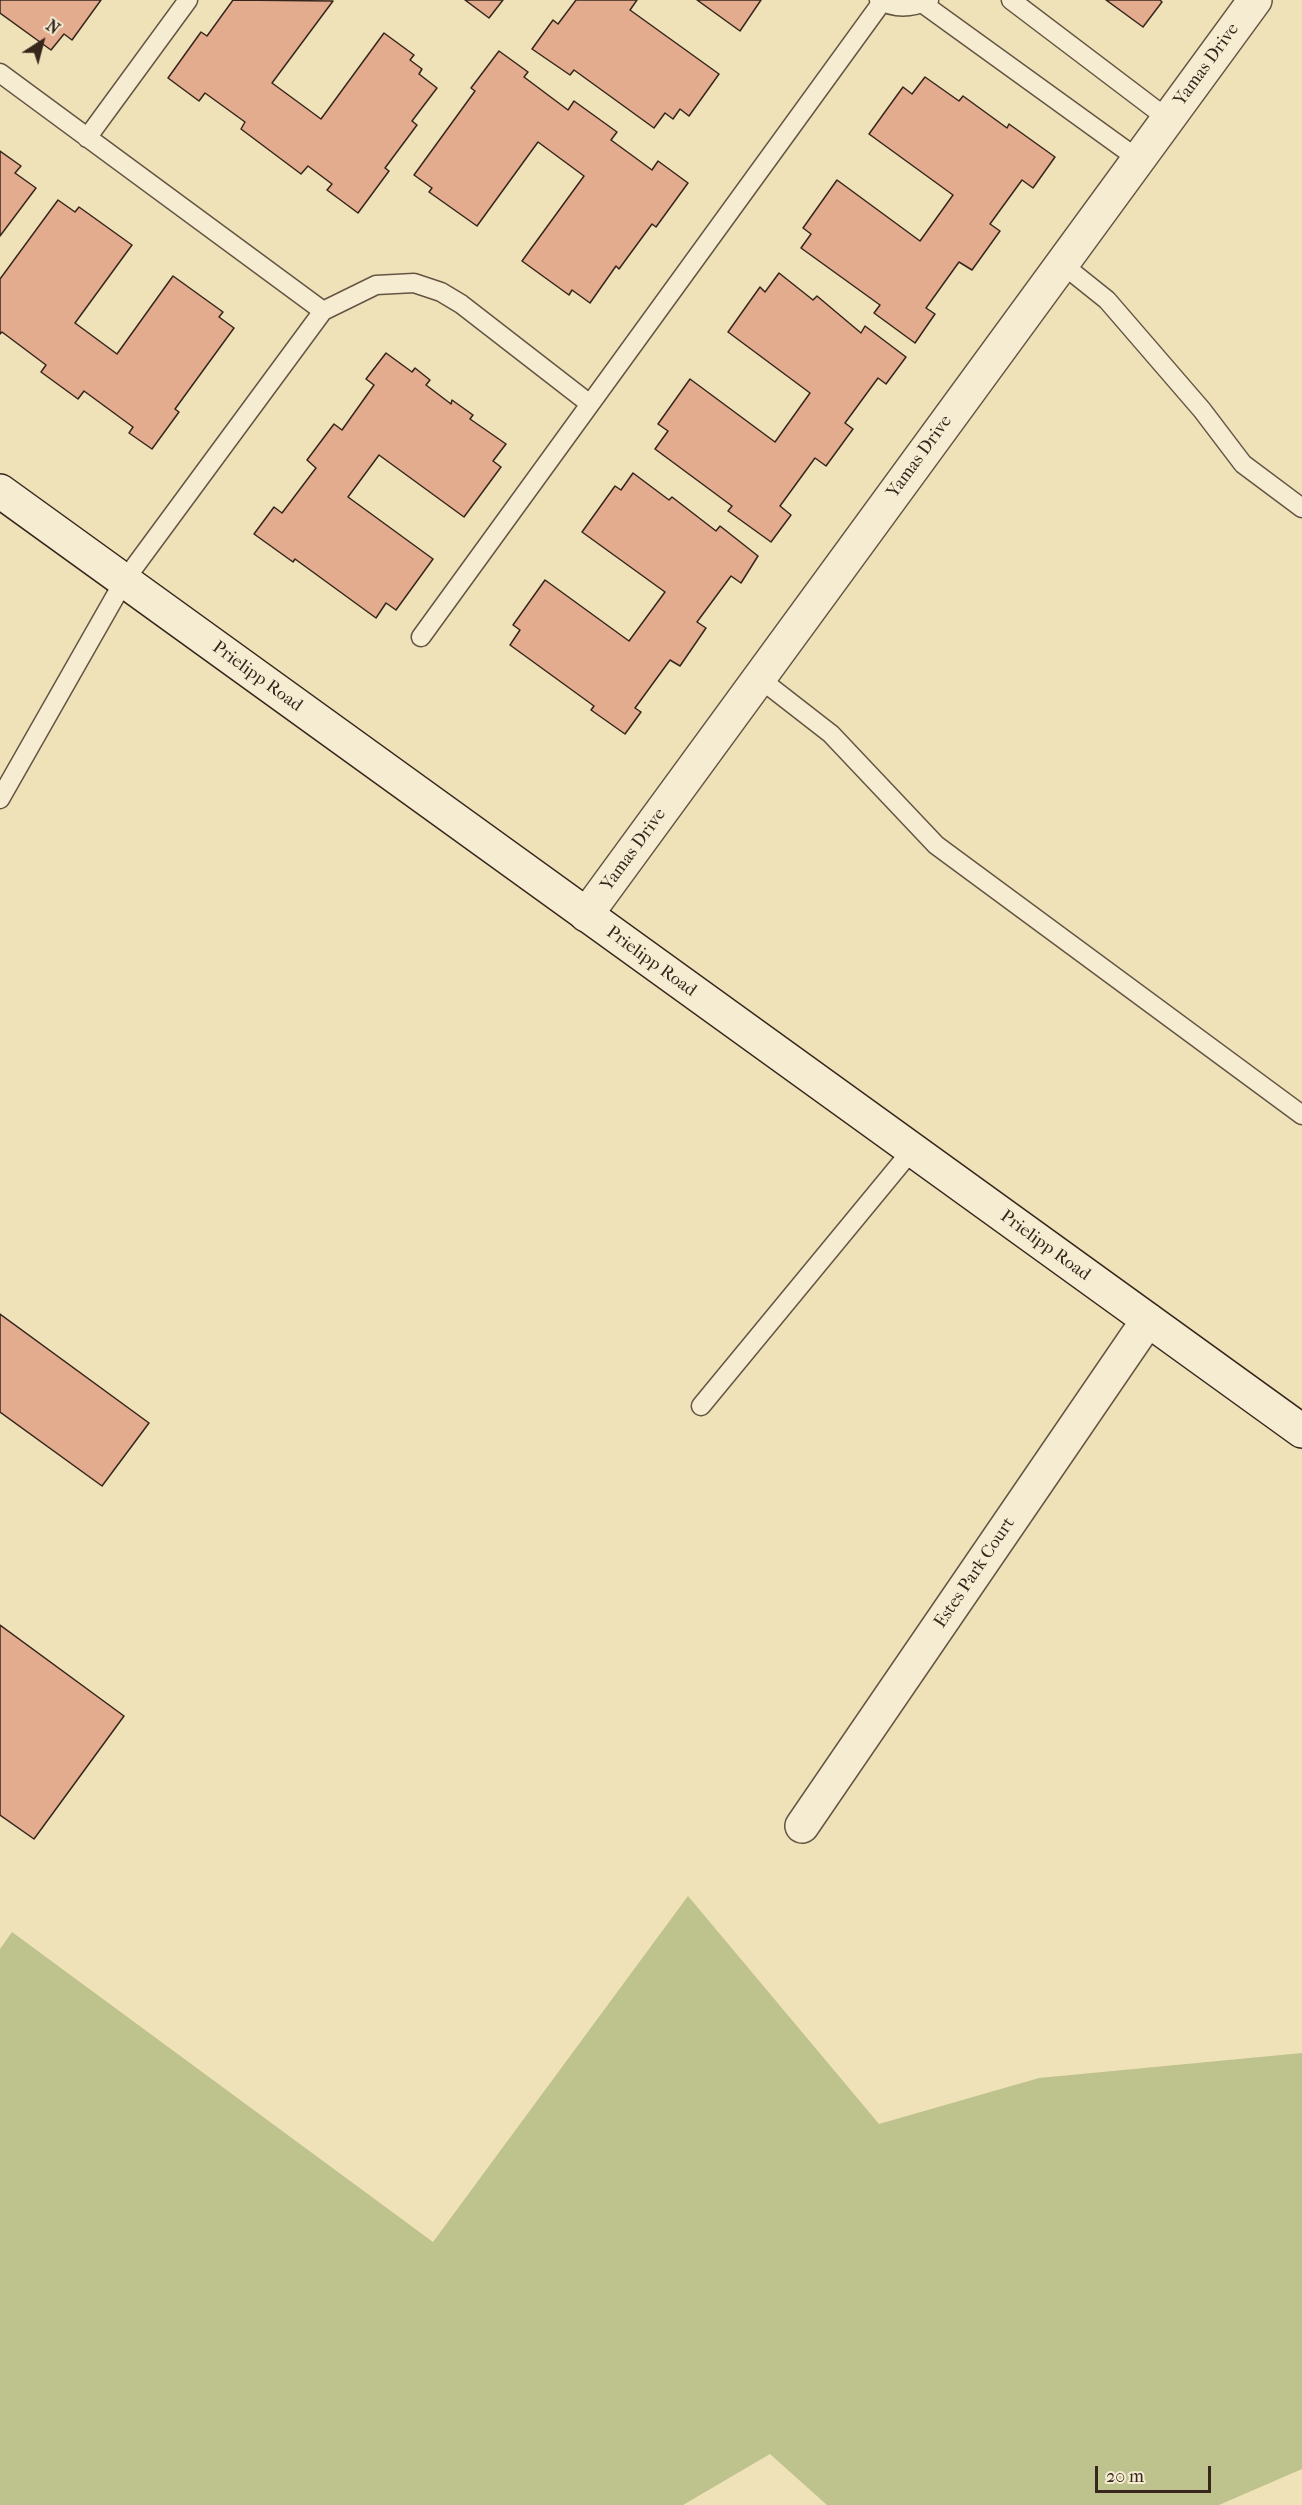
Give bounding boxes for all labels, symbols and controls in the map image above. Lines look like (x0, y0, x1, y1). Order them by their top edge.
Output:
north arrow (12, 12, 72, 72)
text: N (42, 16, 63, 38)
street label: Yamas Drive (1170, 19, 1244, 111)
street label: Yamas Drive (883, 411, 957, 503)
street label: Prielipp Road (208, 637, 306, 717)
street label: Yamas Drive (597, 804, 671, 896)
street label: Prielipp Road (602, 922, 700, 1002)
street label: Prielipp Road (996, 1206, 1094, 1286)
street label: Estes Park Court (930, 1514, 1020, 1632)
scale bar (1098, 2454, 1214, 2492)
text: 20 m (1106, 2466, 1144, 2487)

